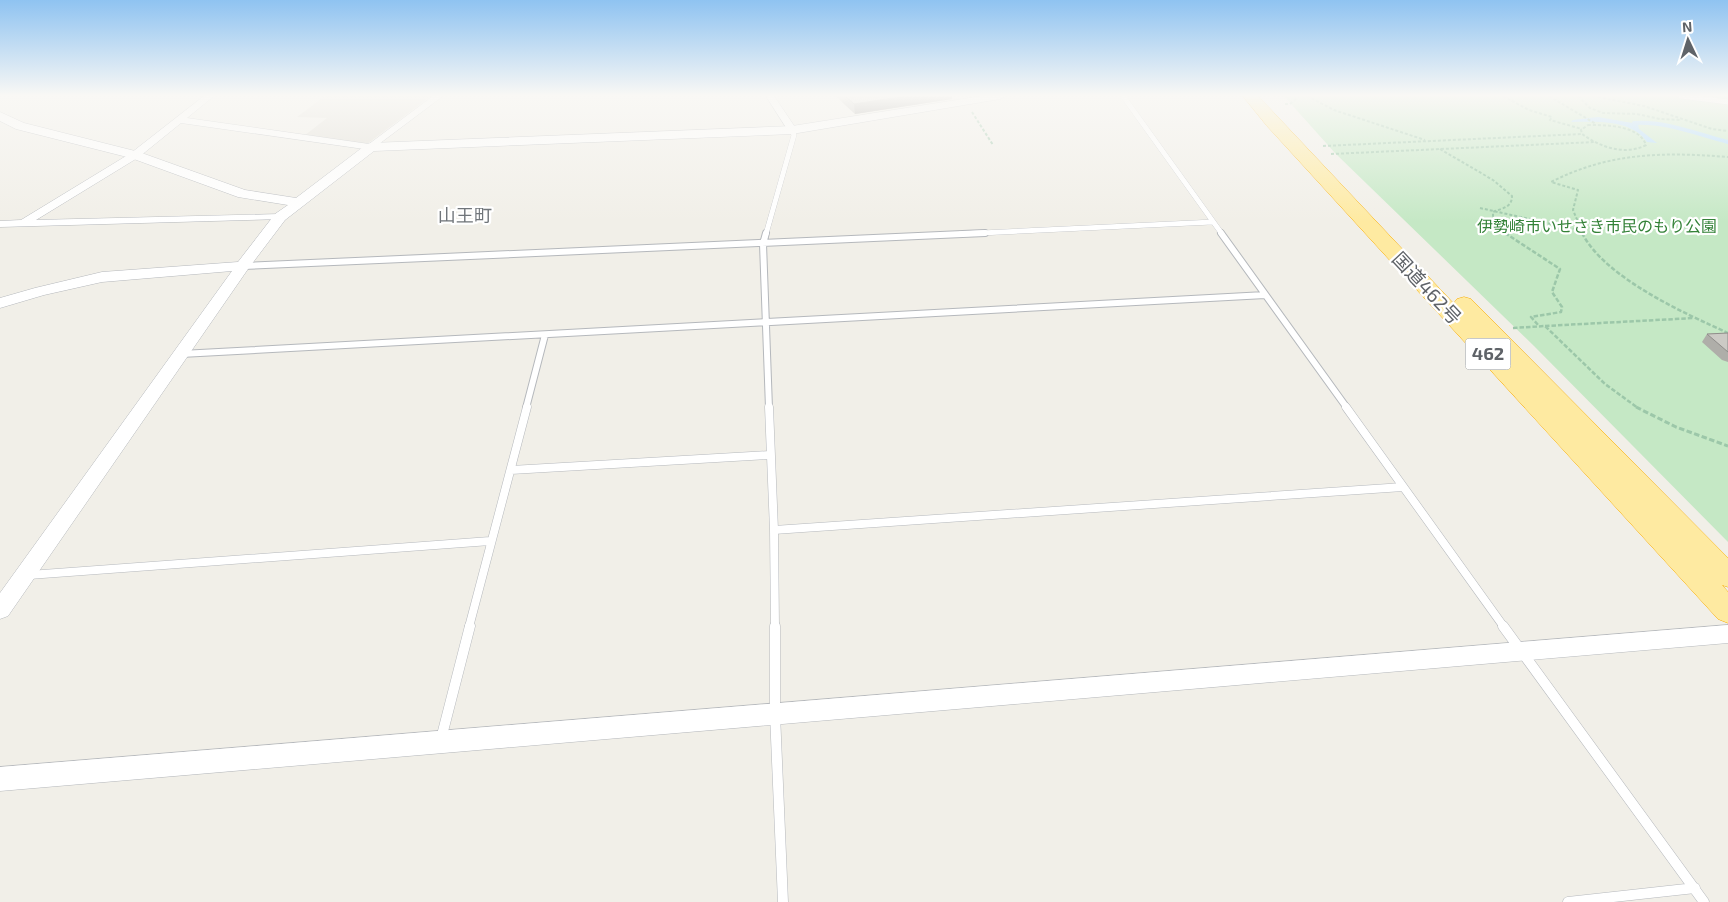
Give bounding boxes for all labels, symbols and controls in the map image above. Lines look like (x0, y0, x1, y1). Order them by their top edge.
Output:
north arrow (1663, 15, 1713, 65)
text: N (1681, 18, 1693, 35)
district label: 山王町 (438, 204, 492, 226)
park label: 伊勢崎市いせさき市民のもり公園 (1477, 216, 1717, 235)
street label: 国道462号 (1388, 247, 1467, 328)
road number: 462 (1466, 338, 1510, 369)

